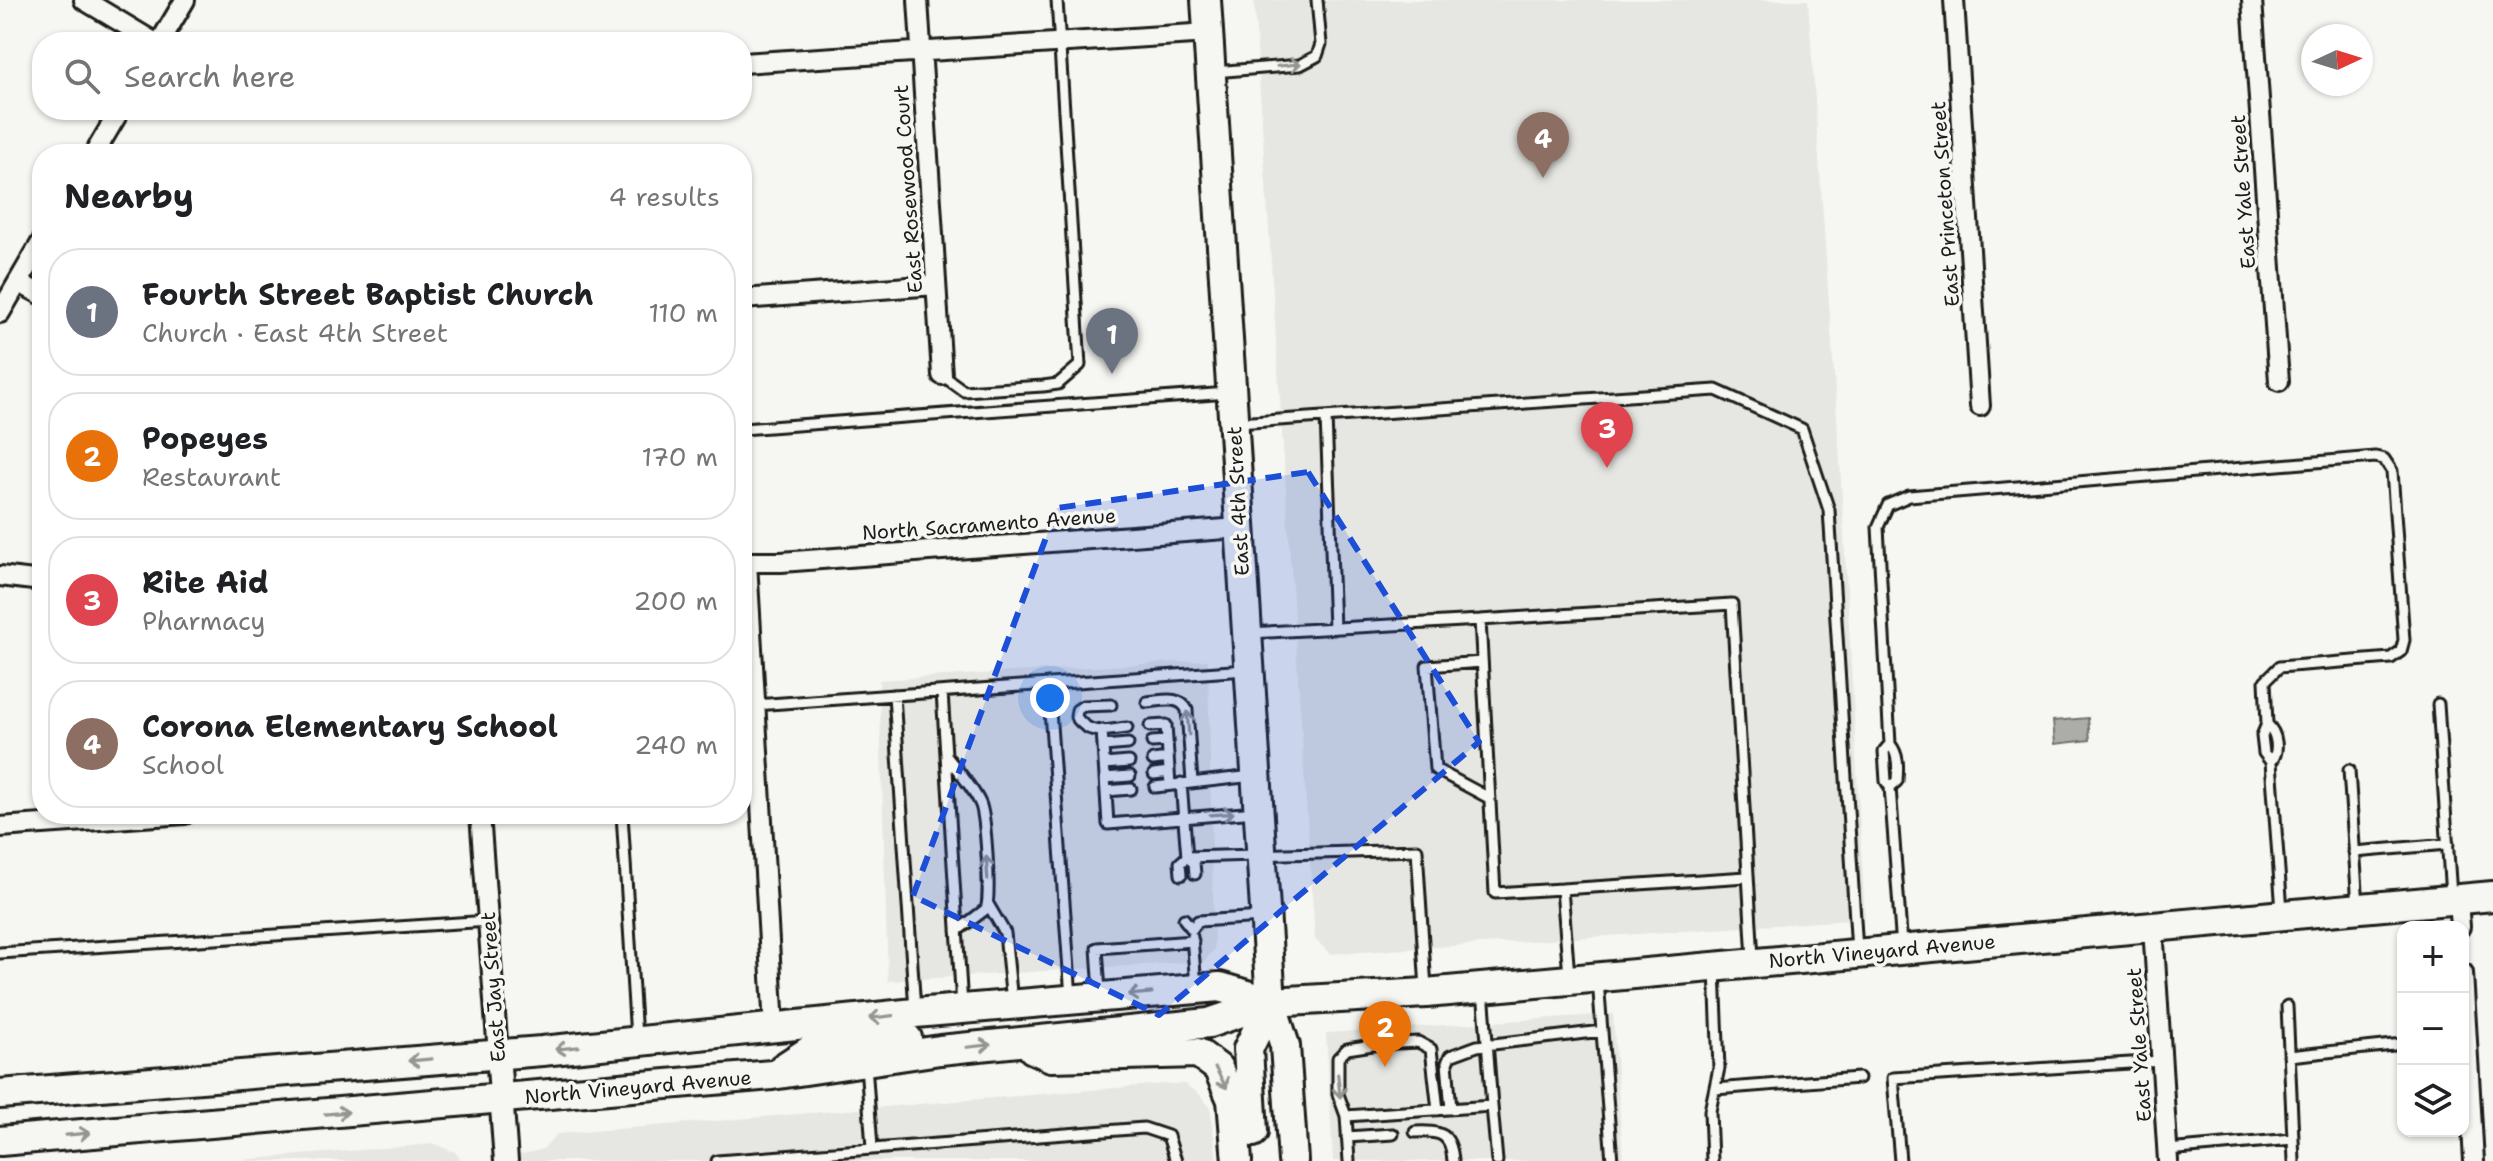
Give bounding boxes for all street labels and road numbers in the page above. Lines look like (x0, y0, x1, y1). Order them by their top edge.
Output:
street label: East Rosewood Court (888, 84, 928, 294)
street label: East Princeton Street (1925, 100, 1965, 308)
street label: East Yale Street (2225, 114, 2261, 270)
street label: East 4th Street (1221, 425, 1255, 577)
street label: North Sacramento Avenue (861, 502, 1117, 546)
street label: East Jay Street (475, 911, 511, 1063)
street label: North Vineyard Avenue (1767, 928, 1997, 974)
street label: East Yale Street (2121, 967, 2157, 1123)
street label: North Vineyard Avenue (523, 1064, 753, 1110)

